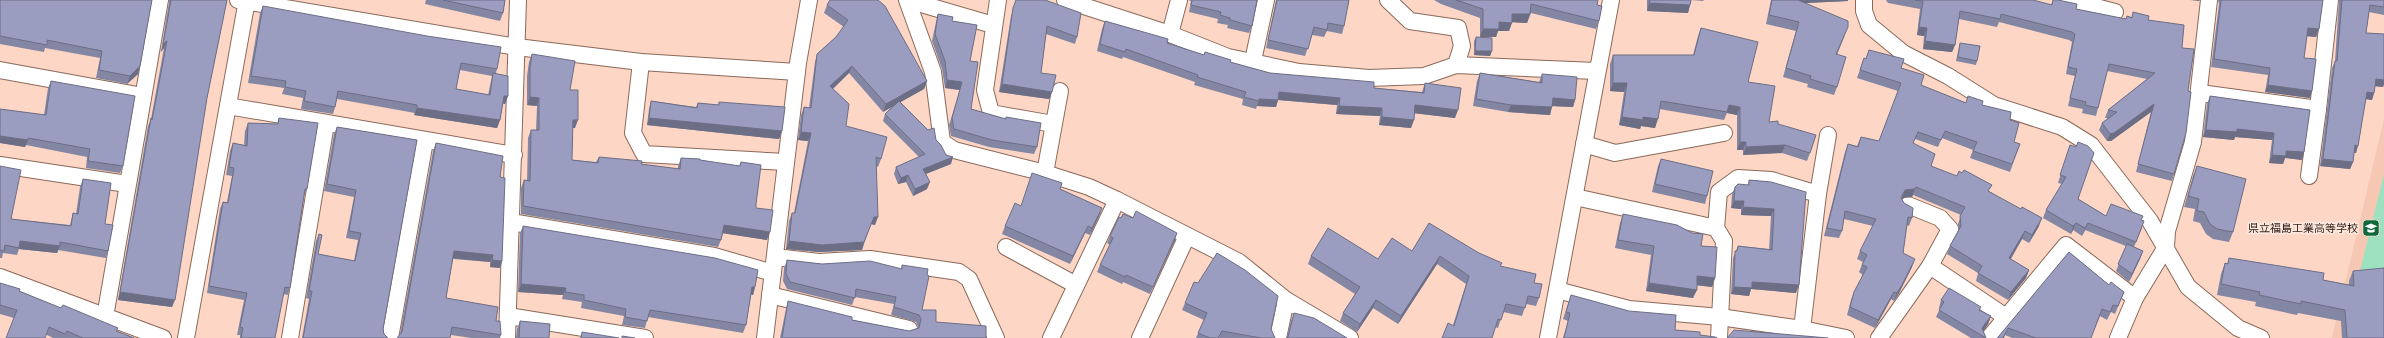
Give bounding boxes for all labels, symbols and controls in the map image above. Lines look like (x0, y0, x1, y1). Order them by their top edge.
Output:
school or university icon: 県立福島工業高等学校 (2361, 218, 2381, 238)
place label: 県立福島工業高等学校 (2248, 222, 2358, 235)

